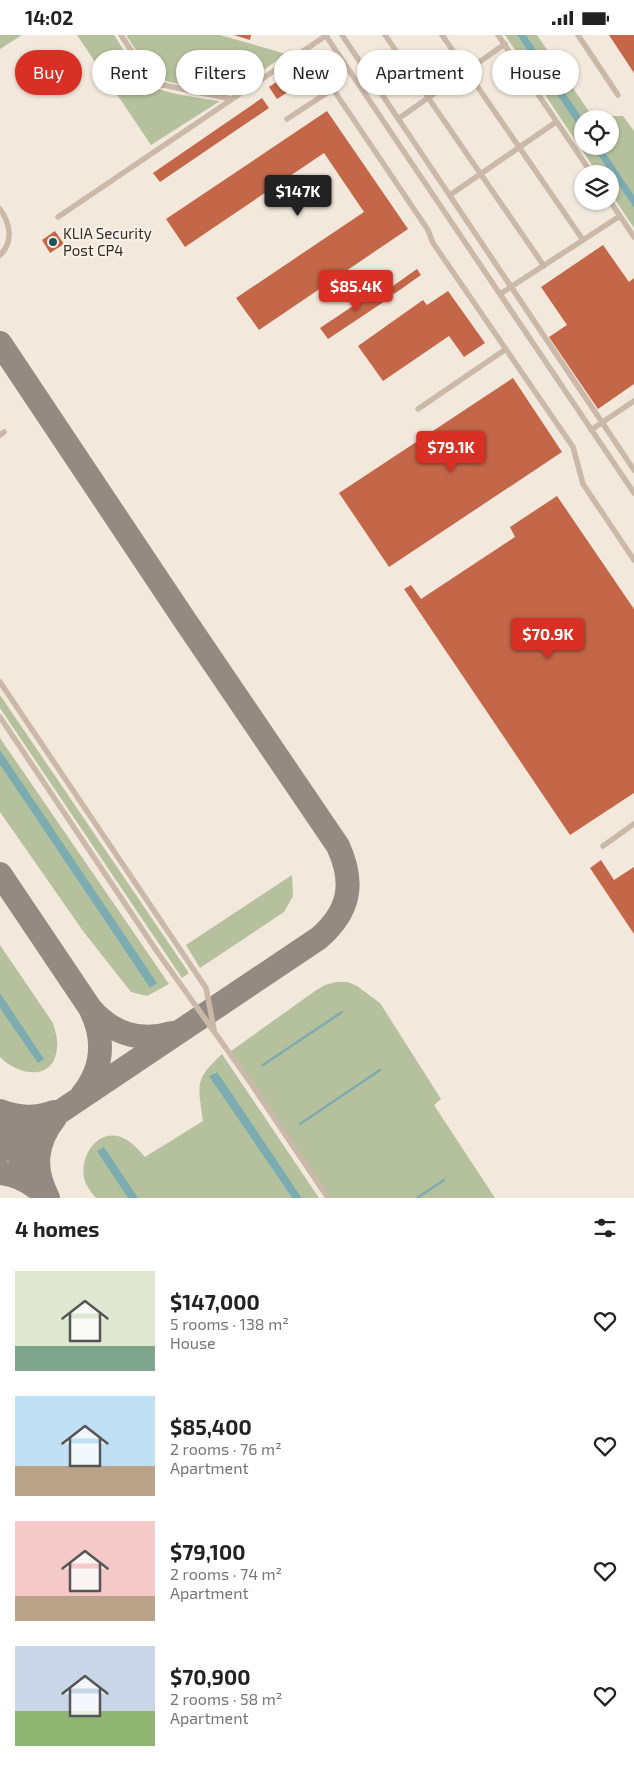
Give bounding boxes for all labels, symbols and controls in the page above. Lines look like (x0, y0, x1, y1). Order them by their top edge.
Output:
text: 14:02 (25, 6, 73, 29)
chip: Buy (15, 50, 82, 95)
chip: Rent (92, 50, 166, 95)
chip: Filters (176, 50, 264, 95)
chip: New (274, 50, 347, 95)
chip: Apartment (357, 50, 482, 95)
chip: House (492, 50, 579, 95)
map controls (574, 110, 619, 210)
button: locate (574, 110, 619, 155)
button: layers (574, 165, 619, 210)
pin: $147K (263, 175, 333, 217)
text: $147K (276, 181, 320, 200)
place label: KLIA Security Post CP4 (63, 224, 152, 259)
marker: KLIA Security Post CP4 (47, 236, 59, 248)
pin: $85.4K (315, 269, 397, 312)
text: $85.4K (330, 276, 382, 295)
pin: $79.1K (410, 431, 492, 473)
text: $79.1K (427, 437, 475, 456)
pin: $70.9K (507, 617, 589, 660)
text: $70.9K (522, 624, 574, 643)
icon: filters (591, 1214, 619, 1242)
text: 4 homes (15, 1216, 99, 1241)
text: $147,000 (170, 1289, 260, 1314)
icon: home (55, 1291, 115, 1351)
icon: heart (591, 1307, 619, 1335)
text: 5 rooms · 138 m² (170, 1314, 289, 1333)
text: House (170, 1333, 216, 1352)
text: $85,400 (170, 1414, 252, 1439)
icon: home (55, 1416, 115, 1476)
icon: heart (591, 1432, 619, 1460)
text: 2 rooms · 76 m² (170, 1439, 282, 1458)
text: Apartment (170, 1458, 249, 1477)
text: $79,100 (170, 1539, 245, 1564)
icon: home (55, 1541, 115, 1601)
icon: heart (591, 1557, 619, 1585)
text: 2 rooms · 74 m² (170, 1564, 282, 1583)
text: Apartment (170, 1583, 249, 1602)
text: $70,900 (170, 1664, 251, 1689)
icon: home (55, 1666, 115, 1726)
icon: heart (591, 1682, 619, 1710)
text: 2 rooms · 58 m² (170, 1689, 283, 1708)
text: Apartment (170, 1708, 249, 1727)

